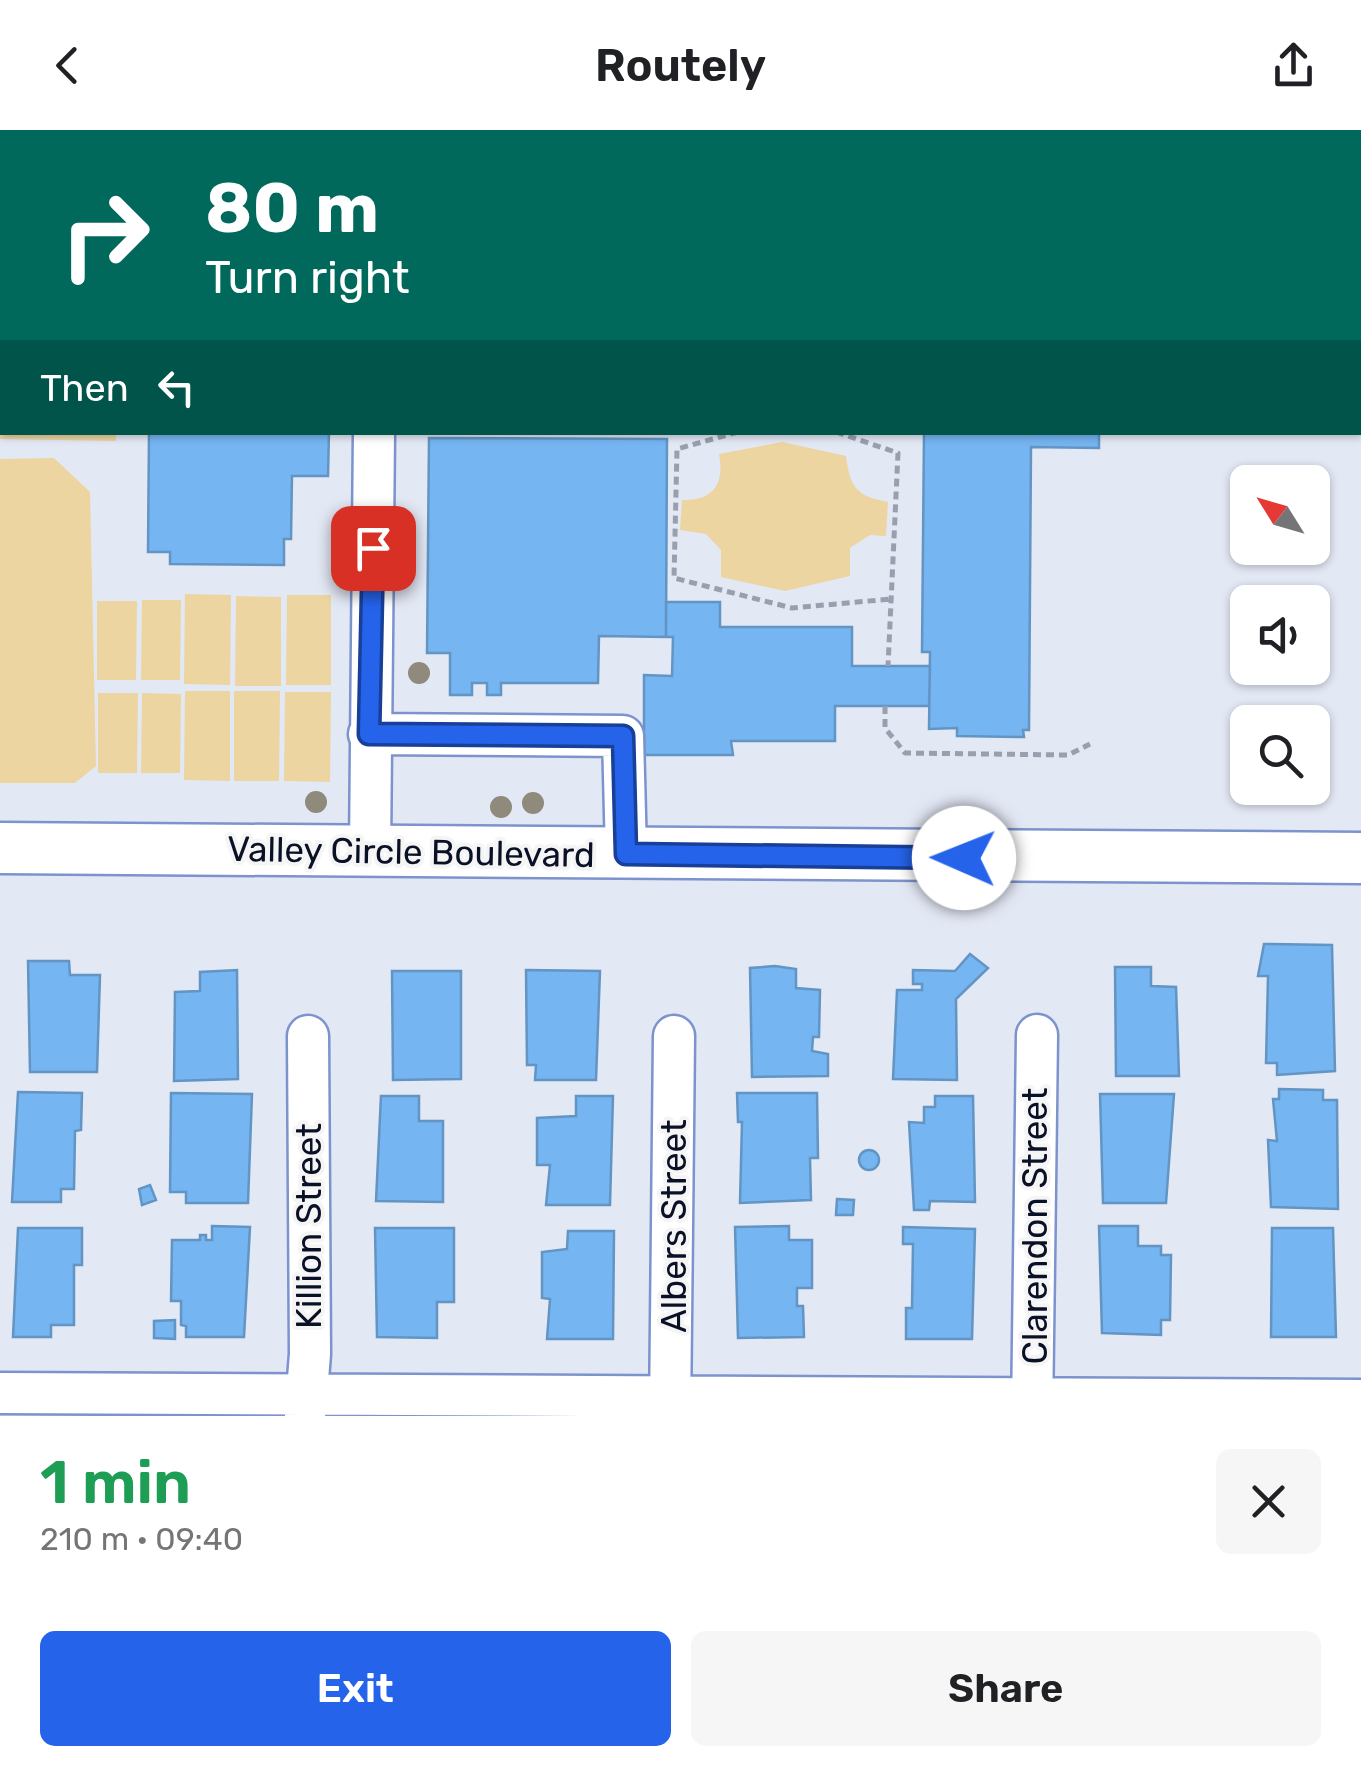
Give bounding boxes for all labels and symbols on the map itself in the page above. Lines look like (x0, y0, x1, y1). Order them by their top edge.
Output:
north arrow (1230, 465, 1330, 565)
pin (331, 506, 416, 591)
position arrow (912, 806, 1016, 910)
street label: Valley Circle Boulevard (227, 828, 595, 876)
street label: Clarendon Street (1014, 1088, 1056, 1364)
street label: Albers Street (653, 1119, 695, 1333)
street label: Killion Street (288, 1123, 330, 1329)

